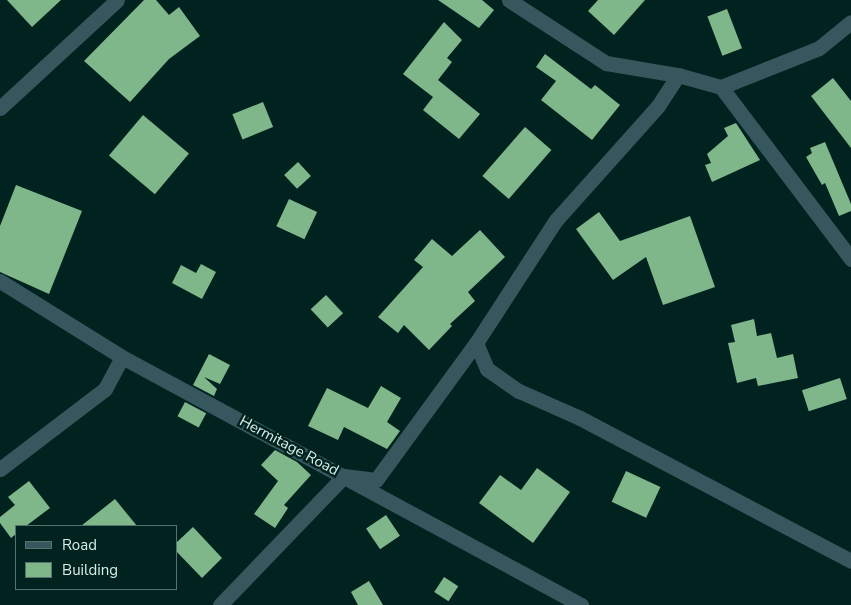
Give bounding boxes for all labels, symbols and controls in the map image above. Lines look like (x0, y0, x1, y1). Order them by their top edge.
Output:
street label: Hermitage Road (236, 412, 342, 480)
legend (15, 525, 178, 590)
text: Road (62, 535, 97, 555)
text: Building (62, 560, 118, 580)

